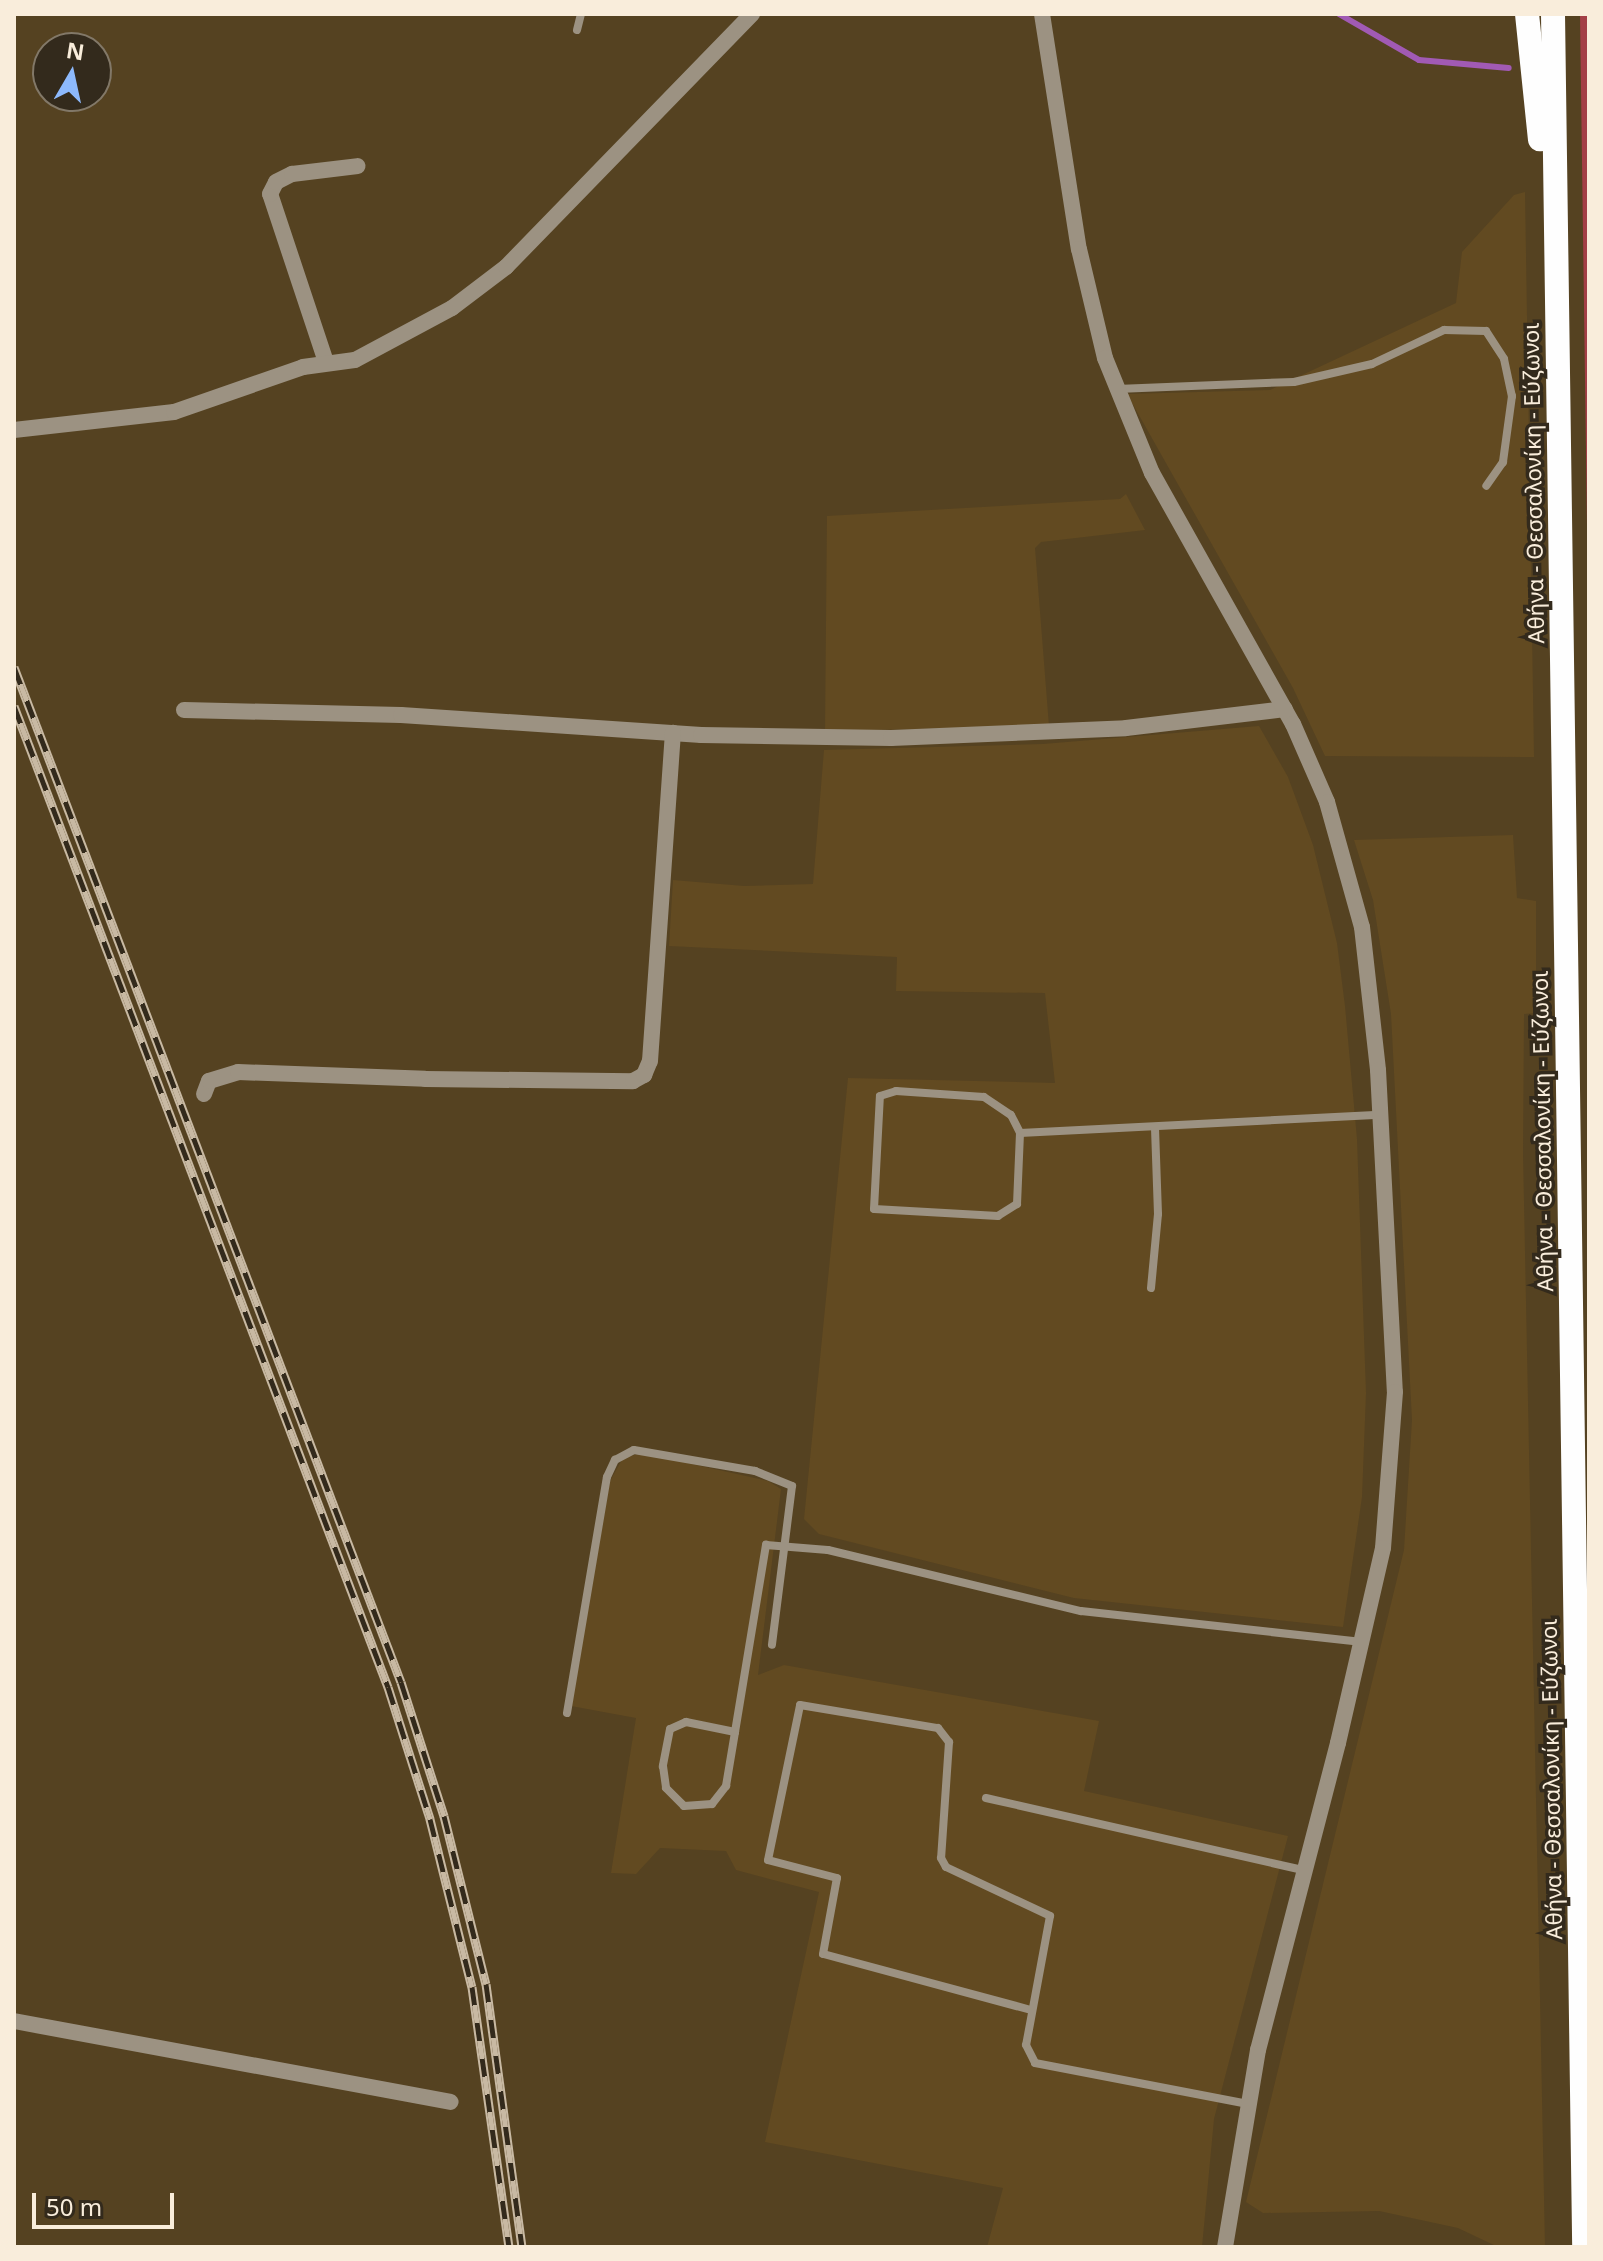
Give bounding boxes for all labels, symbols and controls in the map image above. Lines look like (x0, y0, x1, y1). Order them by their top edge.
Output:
north arrow (32, 32, 112, 112)
text: N (64, 34, 87, 66)
street label: Αθήνα - Θεσσαλονίκη - Εύζωνοι (1517, 322, 1549, 644)
street label: Αθήνα - Θεσσαλονίκη - Εύζωνοι (1526, 970, 1558, 1292)
street label: Αθήνα - Θεσσαλονίκη - Εύζωνοι (1535, 1618, 1567, 1940)
scale bar (36, 2177, 178, 2227)
text: 50 m (46, 2190, 102, 2223)

